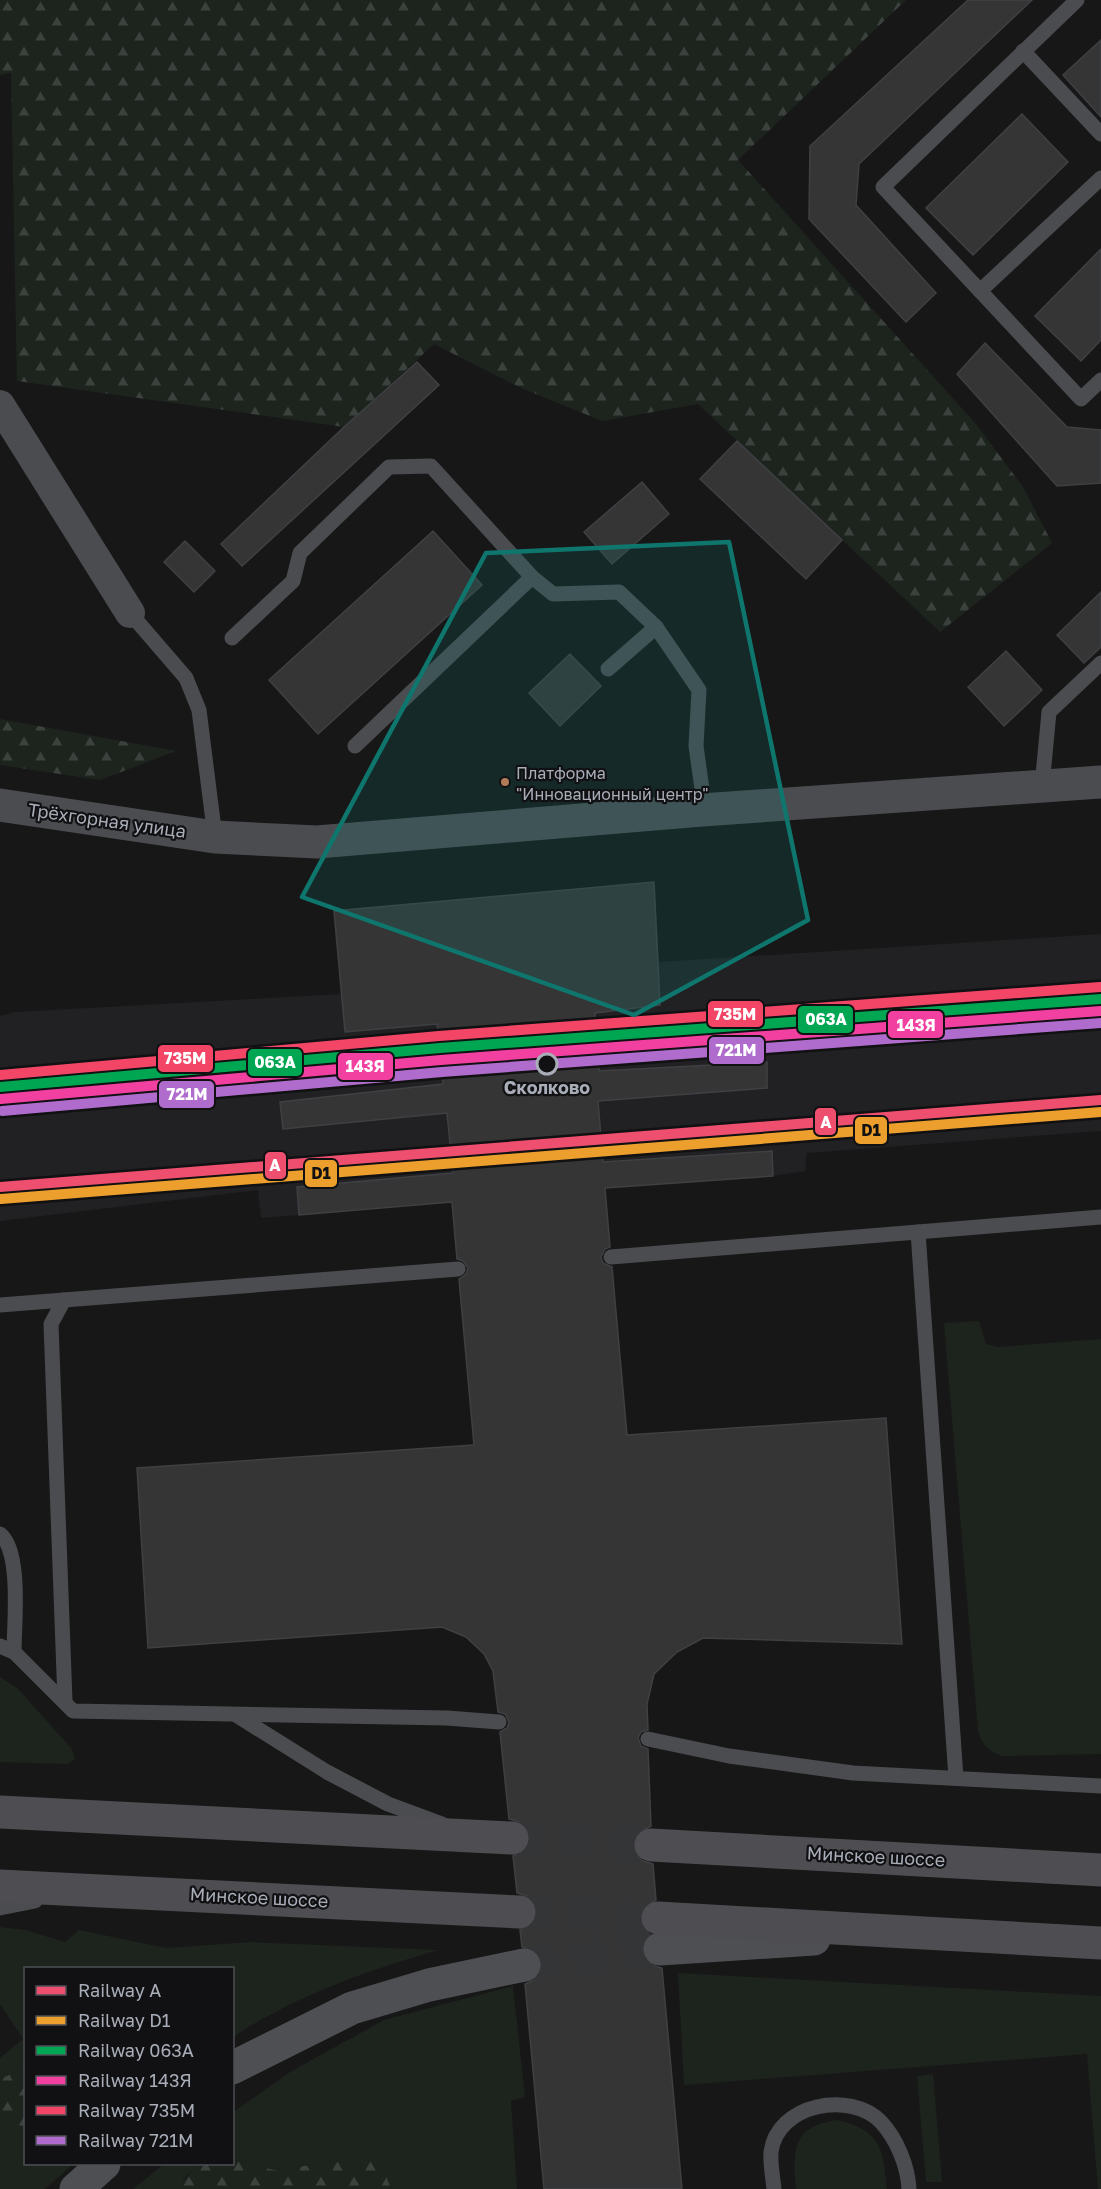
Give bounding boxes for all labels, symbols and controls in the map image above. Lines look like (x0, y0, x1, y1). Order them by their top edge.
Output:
place label: Платформа "Инновационный центр" (516, 763, 709, 804)
marker: Платформа "Инновационный центр" (499, 776, 511, 788)
street label: Трёхгорная улица (27, 798, 188, 842)
line badge: 735М (707, 1000, 764, 1028)
text: 735М (714, 1004, 756, 1024)
line badge: 063А (797, 1005, 854, 1034)
text: 063А (805, 1009, 847, 1029)
line badge: 143Я (887, 1010, 944, 1039)
text: 143Я (896, 1015, 936, 1035)
line badge: 721М (708, 1036, 765, 1065)
text: 721М (716, 1040, 756, 1060)
line badge: 735М (157, 1044, 214, 1073)
text: 735М (164, 1048, 206, 1068)
line badge: 063А (247, 1048, 303, 1077)
text: 063А (254, 1052, 296, 1072)
line badge: 143Я (337, 1052, 394, 1081)
marker: Сколково (536, 1053, 558, 1075)
text: 143Я (345, 1056, 385, 1076)
place label: Сколково (504, 1076, 590, 1098)
line badge: 721М (158, 1080, 215, 1109)
text: 721М (167, 1084, 207, 1104)
line badge: A (814, 1107, 837, 1136)
text: A (820, 1112, 832, 1132)
line badge: D1 (854, 1116, 888, 1145)
text: D1 (861, 1120, 881, 1140)
line badge: A (264, 1151, 287, 1180)
text: A (269, 1155, 281, 1175)
line badge: D1 (304, 1159, 338, 1188)
text: D1 (311, 1163, 331, 1183)
street label: Минское шоссе (806, 1841, 946, 1871)
street label: Минское шоссе (189, 1882, 329, 1912)
legend (24, 1967, 234, 2165)
text: Railway A (78, 1979, 161, 2001)
text: Railway D1 (78, 2009, 171, 2031)
text: Railway 063А (78, 2039, 194, 2061)
text: Railway 143Я (78, 2069, 192, 2091)
text: Railway 735М (78, 2099, 195, 2121)
text: Railway 721М (78, 2129, 193, 2151)

